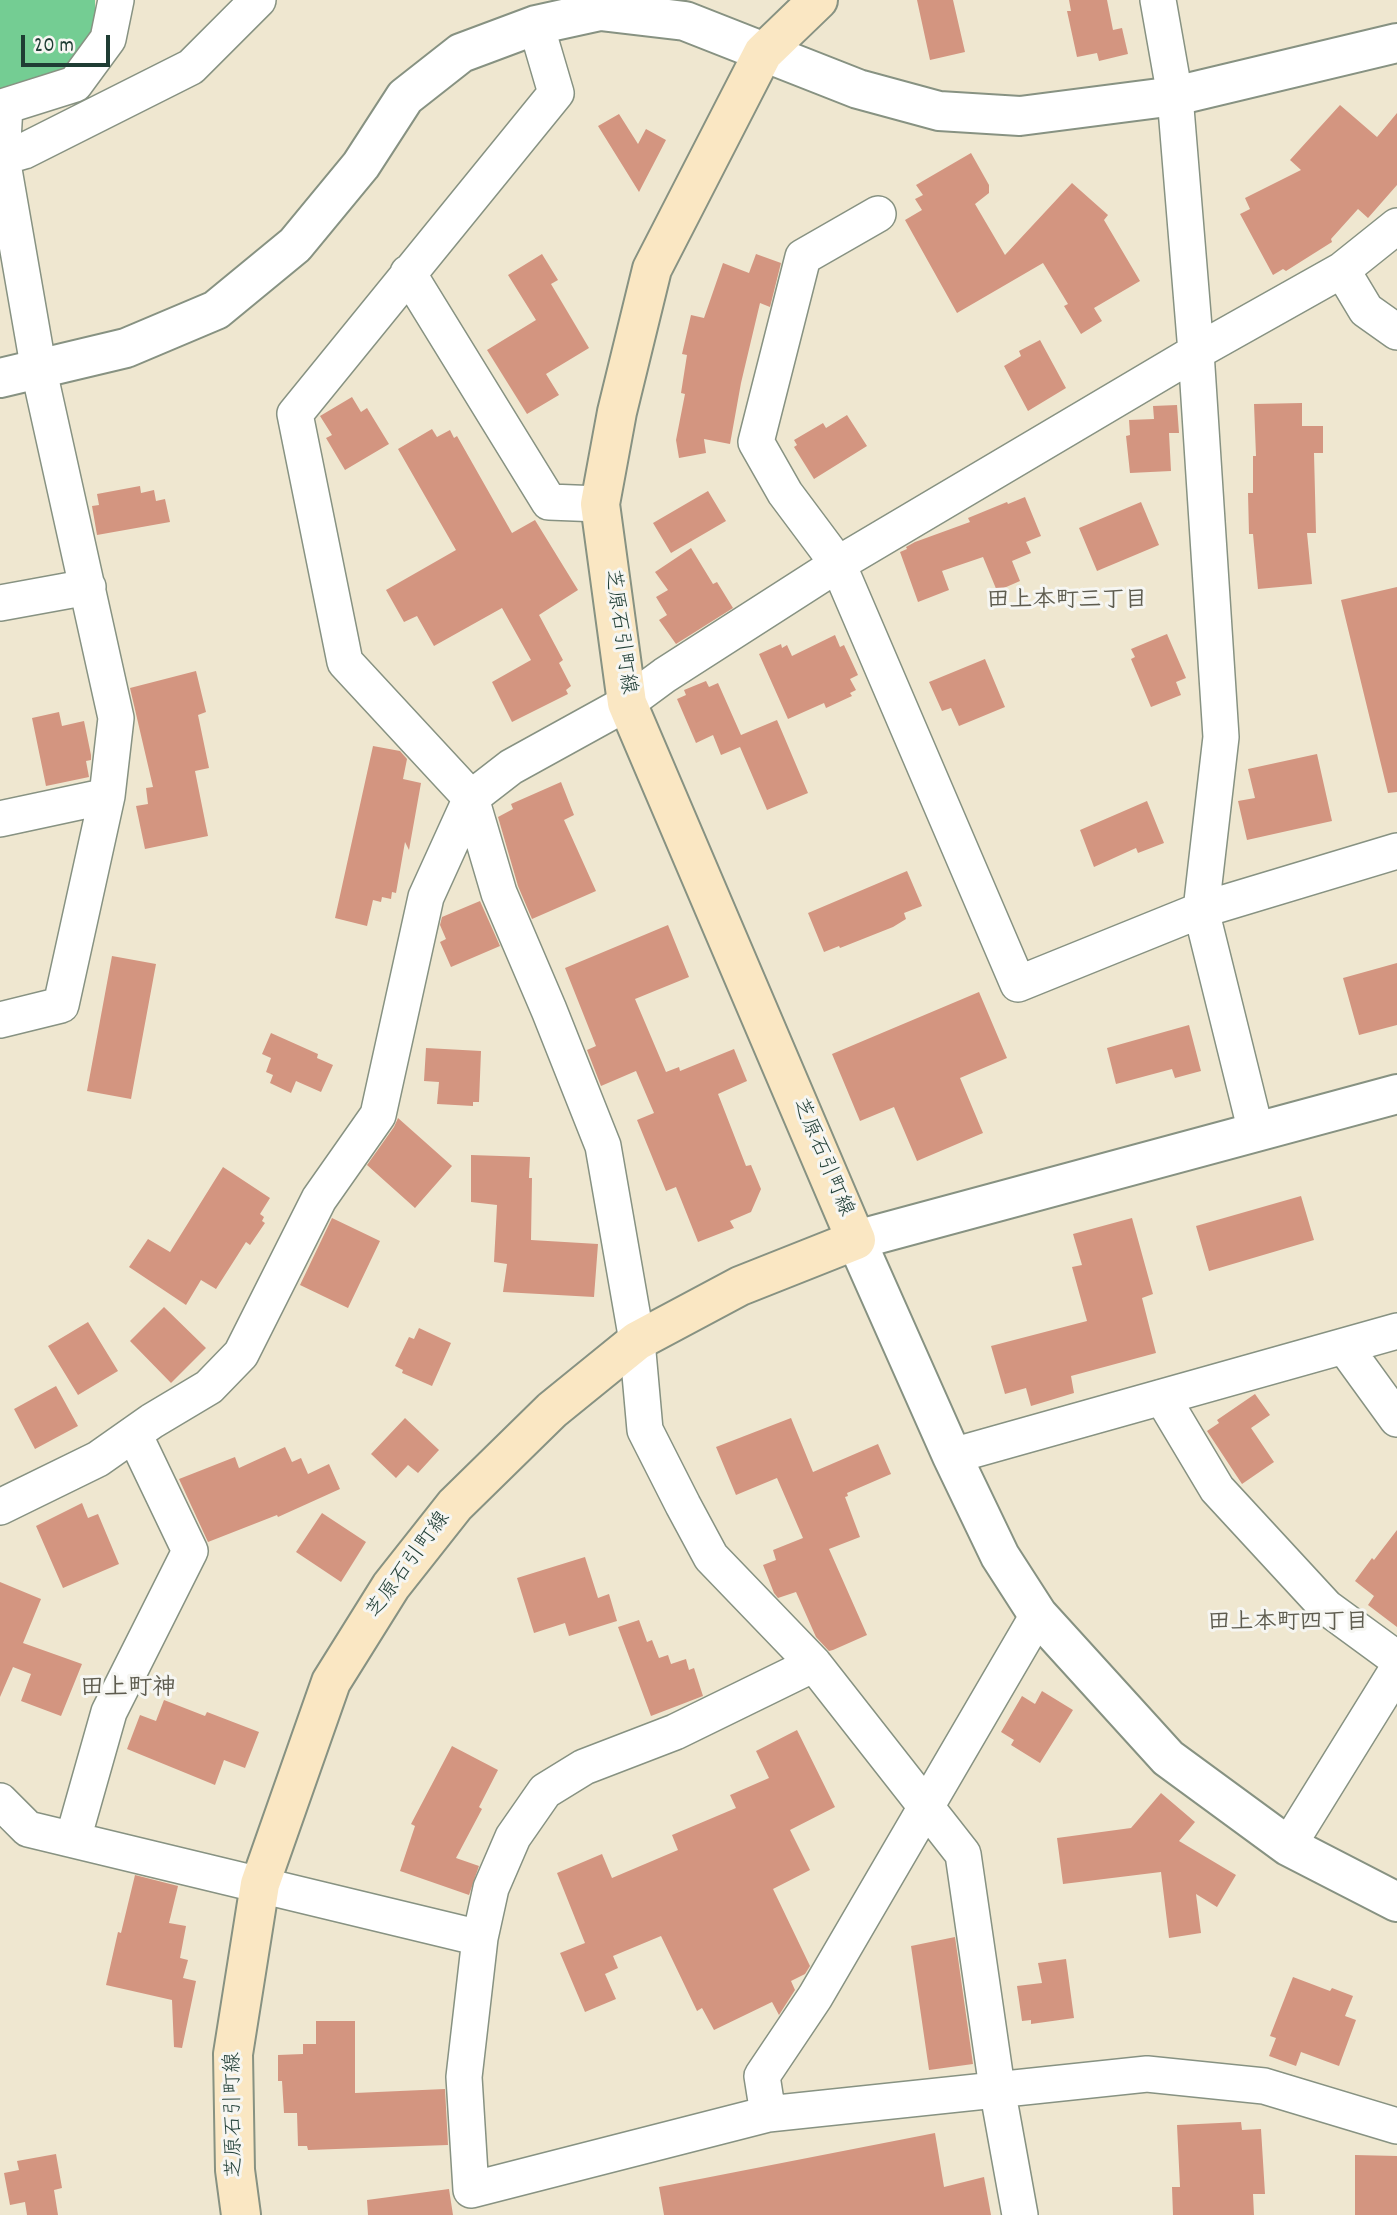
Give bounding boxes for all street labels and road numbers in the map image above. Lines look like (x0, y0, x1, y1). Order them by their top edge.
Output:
street label: 芝原石引町線 (597, 568, 639, 696)
street label: 芝原石引町線 (785, 1095, 857, 1221)
street label: 芝原石引町線 (363, 1508, 457, 1624)
street label: 芝原石引町線 (222, 2052, 250, 2178)

